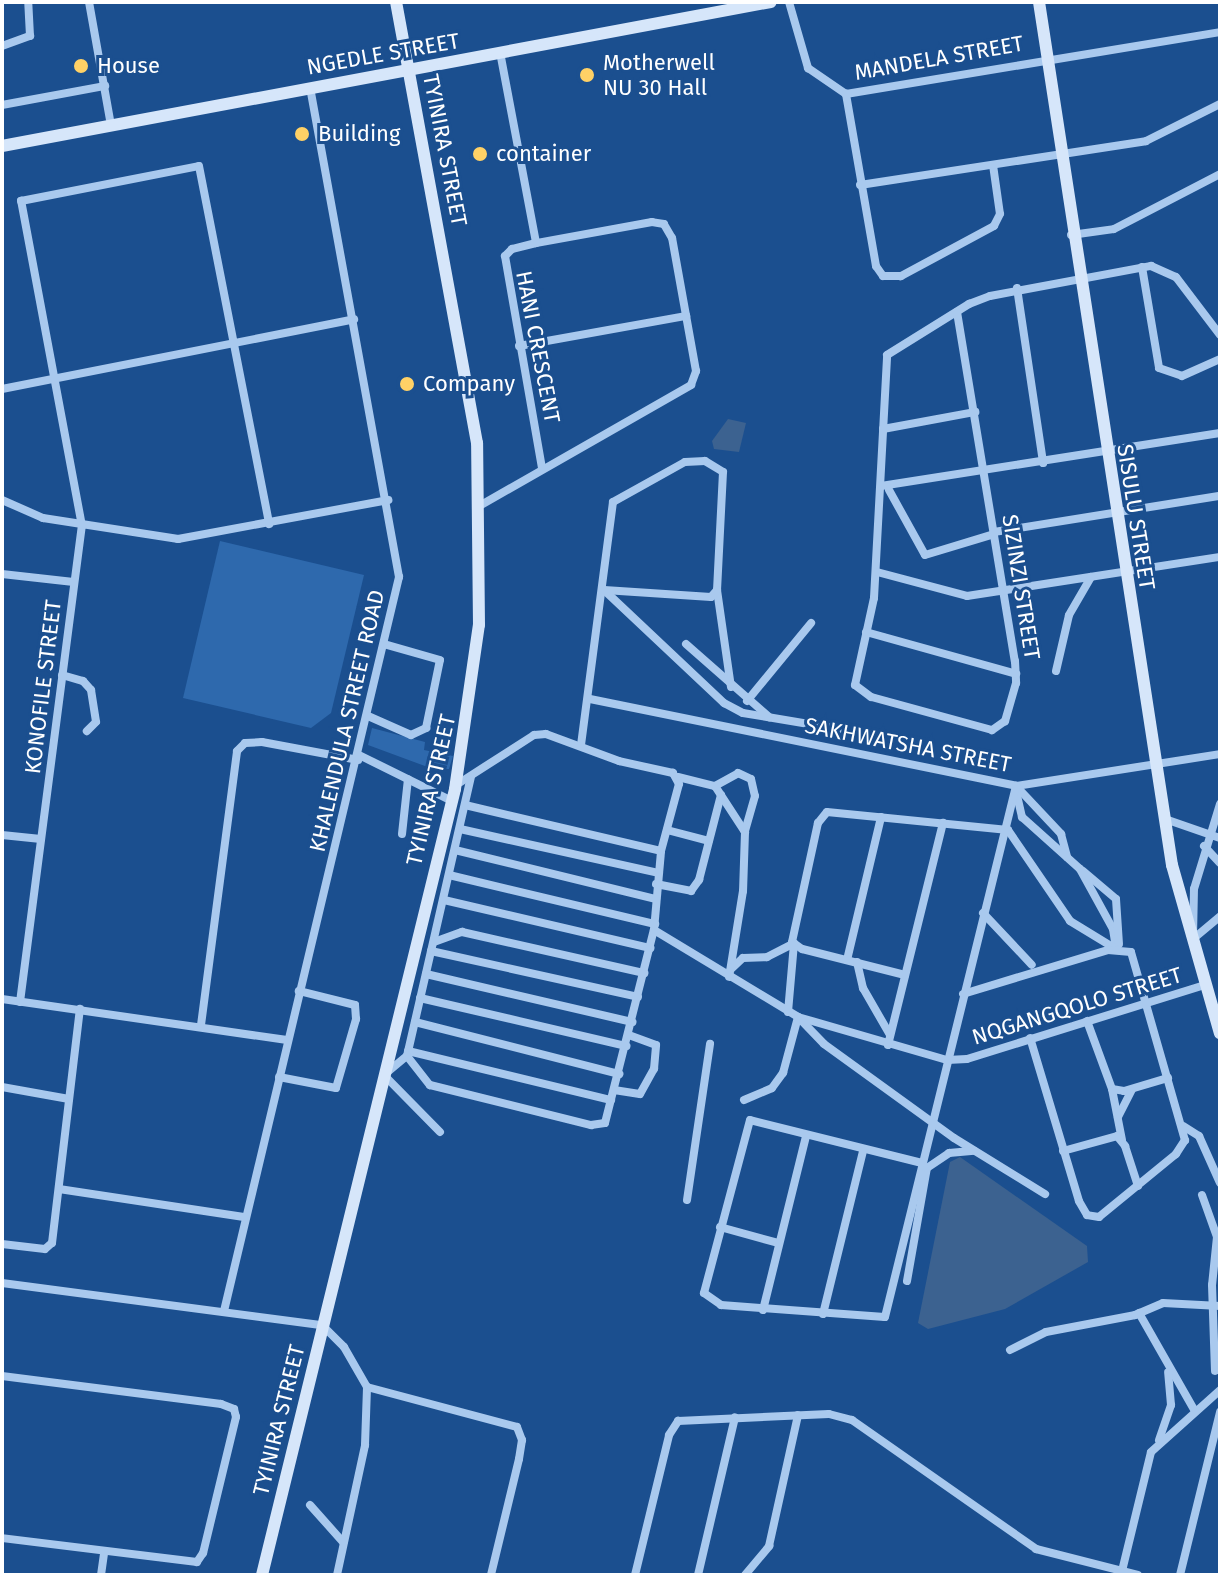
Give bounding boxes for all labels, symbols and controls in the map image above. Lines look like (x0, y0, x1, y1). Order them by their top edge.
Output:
street label: NGEDLE STREET (305, 28, 461, 80)
street label: MANDELA STREET (852, 30, 1026, 86)
place label: Motherwell NU 30 Hall (603, 49, 715, 100)
place label: House (97, 53, 160, 79)
marker: House (72, 57, 90, 75)
marker: Motherwell NU 30 Hall (578, 66, 596, 84)
street label: TYINIRA STREET (417, 72, 473, 228)
place label: Building (318, 121, 400, 147)
marker: Building (293, 125, 311, 143)
place label: container (496, 141, 591, 167)
marker: container (471, 145, 489, 163)
street label: HANI CRESCENT (510, 269, 566, 425)
place label: Company (423, 371, 515, 397)
marker: Company (398, 375, 416, 393)
street label: SISULU STREET (1111, 442, 1161, 592)
street label: SIZINZI STREET (997, 513, 1045, 661)
street label: KHALENDULA STREET ROAD (304, 587, 390, 855)
street label: KONOFILE STREET (19, 599, 67, 775)
street label: TYINIRA STREET (401, 712, 461, 868)
street label: SAKHWATSHA STREET (803, 712, 1013, 778)
street label: NQGANGQOLO STREET (969, 961, 1185, 1051)
street label: TYINIRA STREET (248, 1342, 310, 1498)

